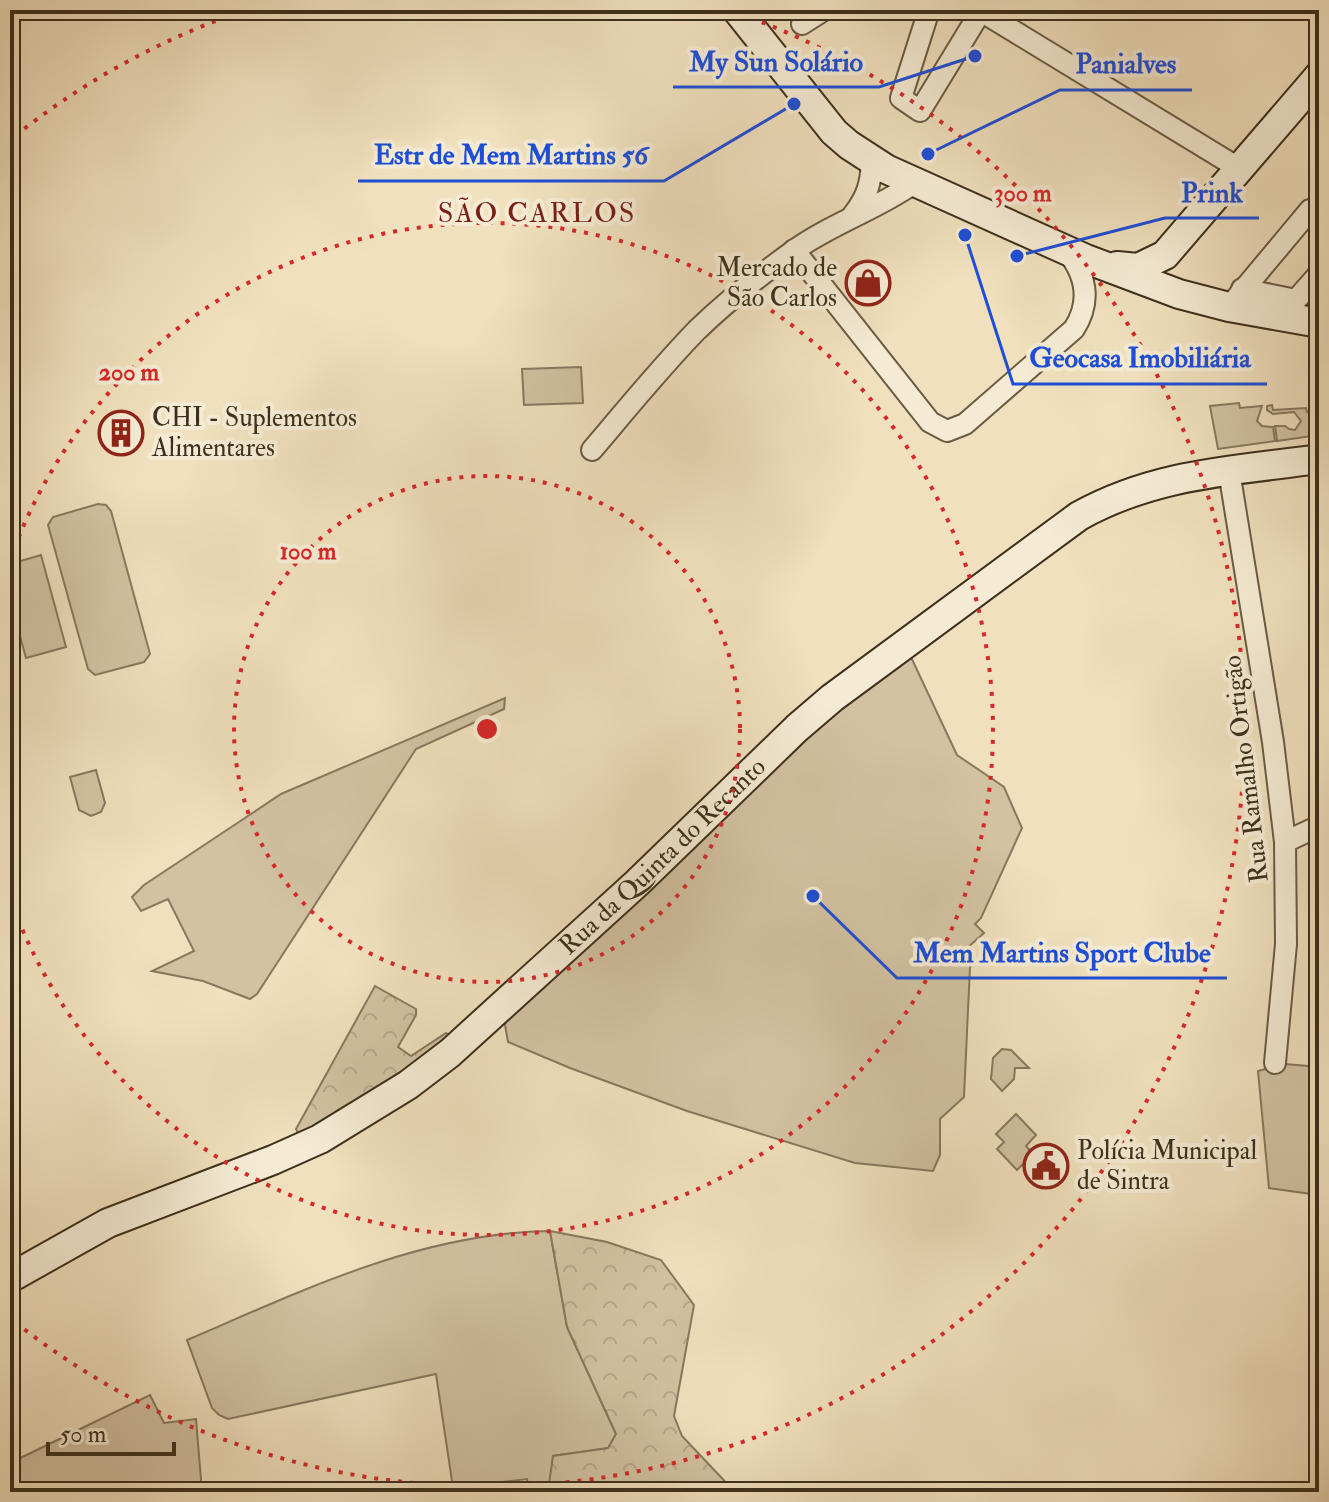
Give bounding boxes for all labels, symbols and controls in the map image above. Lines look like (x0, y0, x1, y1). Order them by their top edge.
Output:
callout: My Sun Solário (673, 35, 879, 87)
callout: Panialves (1060, 38, 1192, 90)
text: My Sun Solário (688, 45, 863, 80)
text: Panialves (1076, 47, 1177, 82)
callout: Estr de Mem Martins 56 (358, 129, 664, 181)
text: Estr de Mem Martins 56 (374, 138, 650, 173)
callout: Prink (1165, 166, 1259, 218)
text: Prink (1181, 176, 1244, 211)
text: 300 m (994, 178, 1052, 209)
district label: SÃO CARLOS (438, 196, 636, 231)
place label: Mercado de São Carlos (716, 252, 837, 314)
shop icon: Mercado de São Carlos (844, 259, 892, 307)
callout: Geocasa Imobiliária (1013, 332, 1267, 384)
text: Geocasa Imobiliária (1029, 341, 1252, 376)
text: 200 m (99, 357, 160, 388)
place label: CHI - Suplementos Alimentares (151, 402, 357, 464)
building icon: CHI - Suplementos Alimentares (97, 409, 145, 457)
text: 100 m (280, 536, 337, 567)
street label: Rua Ramalho Ortigão (1216, 654, 1276, 884)
centre of rings (473, 715, 501, 743)
street label: Rua da Quinta do Recanto (553, 751, 772, 962)
callout: Mem Martins Sport Clube (897, 926, 1227, 978)
text: Mem Martins Sport Clube (912, 936, 1211, 971)
place label: Polícia Municipal de Sintra (1077, 1135, 1257, 1197)
public building icon: Polícia Municipal de Sintra (1022, 1142, 1070, 1190)
scale bar (48, 1406, 174, 1456)
text: 50 m (60, 1419, 107, 1450)

